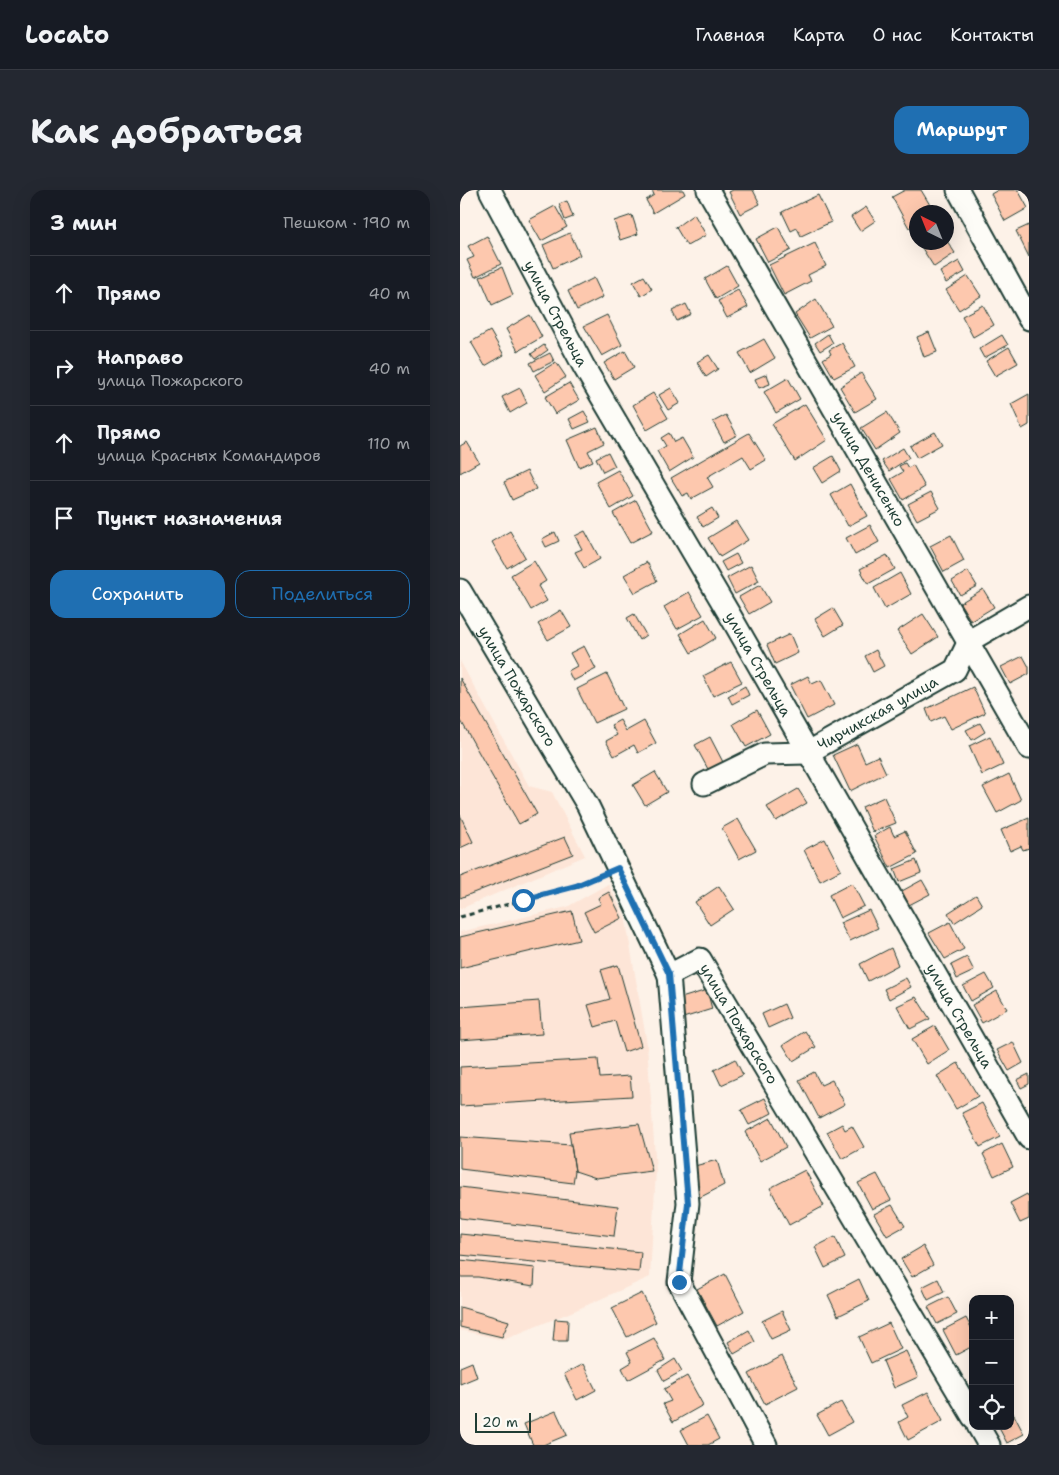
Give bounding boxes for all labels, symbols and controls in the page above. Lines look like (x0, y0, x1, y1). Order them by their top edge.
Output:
text: Locato (25, 19, 109, 51)
text: Главная (695, 23, 765, 47)
text: Карта (793, 23, 845, 47)
text: О нас (873, 23, 922, 47)
text: Контакты (950, 23, 1034, 47)
button: Маршрут (894, 106, 1029, 154)
text: Как добраться (30, 107, 303, 154)
north arrow (909, 205, 954, 250)
text: 3 мин (50, 209, 117, 237)
text: Пешком · 190 m (283, 212, 410, 233)
street label: улица Стрельца (519, 257, 592, 371)
icon: ahead (50, 279, 78, 307)
text: Прямо (97, 281, 161, 306)
text: 40 m (368, 283, 410, 304)
text: Направо (97, 345, 183, 370)
icon: right (50, 354, 78, 382)
text: 40 m (368, 358, 410, 379)
text: улица Пожарского (97, 370, 243, 391)
street label: улица Денисенко (828, 408, 910, 530)
text: Прямо (97, 420, 161, 445)
icon: ahead (50, 429, 78, 457)
text: 110 m (367, 433, 410, 454)
text: улица Красных Командиров (97, 445, 321, 466)
icon: arrive (50, 504, 78, 532)
text: Пункт назначения (97, 506, 282, 531)
button: Сохранить (50, 570, 225, 618)
button: Поделиться (235, 570, 410, 618)
street label: улица Стрельца (720, 608, 796, 721)
street label: улица Пожарского (474, 622, 561, 750)
street label: Чирчикская улица (814, 671, 942, 755)
route start (512, 889, 535, 912)
street label: улица Пожарского (695, 960, 782, 1088)
street label: улица Стрельца (921, 960, 997, 1073)
route end (668, 1271, 691, 1294)
map controls (969, 1295, 1014, 1430)
button: + (969, 1295, 1014, 1340)
button: − (969, 1340, 1014, 1385)
button: locate (969, 1385, 1014, 1430)
scale bar (475, 1410, 531, 1433)
text: 20 m (482, 1413, 518, 1431)

